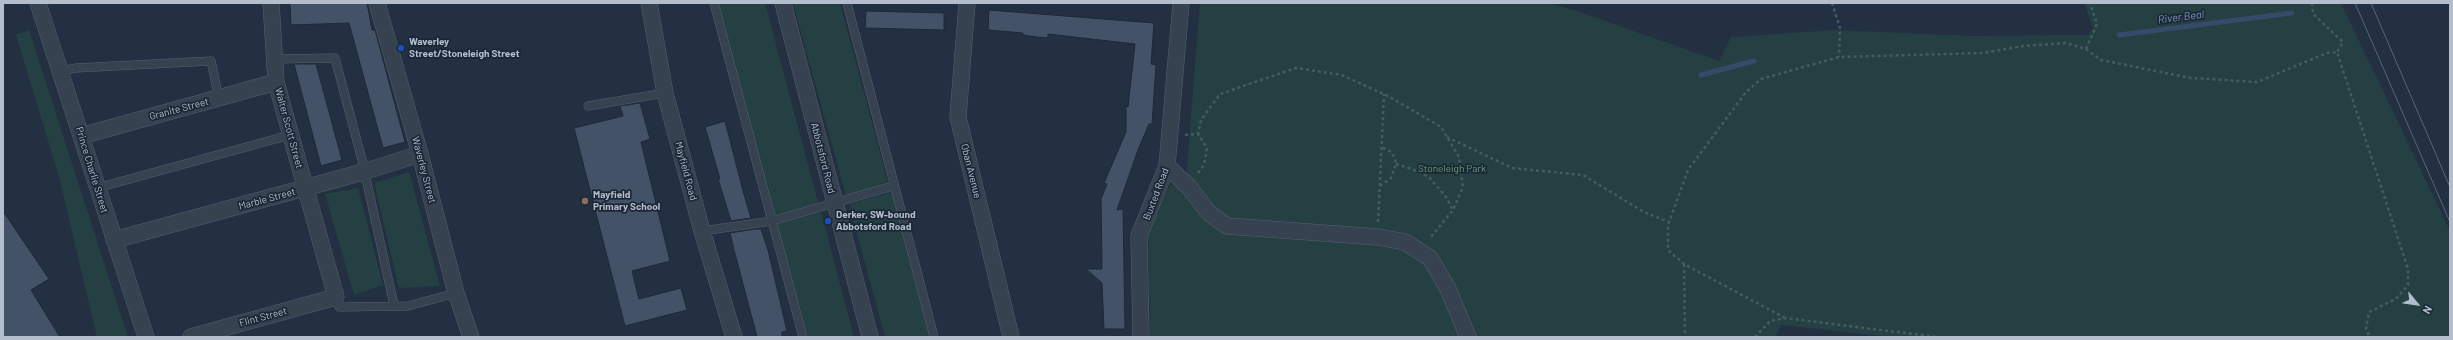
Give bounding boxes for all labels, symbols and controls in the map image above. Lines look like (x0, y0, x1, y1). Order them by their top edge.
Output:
water label: River Beal (2157, 8, 2205, 26)
place label: Waverley Street/Stoneleigh Street (409, 36, 519, 60)
marker: Waverley Street/Stoneleigh Street (396, 43, 406, 53)
street label: Walter Scott Street (272, 86, 306, 170)
street label: Granite Street (148, 95, 210, 123)
street label: Abbotsford Road (808, 121, 838, 195)
street label: Prince Charlie Street (73, 125, 111, 215)
street label: Waverley Street (409, 135, 439, 205)
street label: Mayfield Road (672, 140, 700, 202)
street label: Oban Avenue (958, 142, 984, 200)
park label: Stoneleigh Park (1418, 163, 1486, 175)
street label: Buxted Road (1141, 166, 1171, 222)
street label: Marble Street (237, 186, 297, 212)
place label: Mayfield Primary School (593, 189, 660, 212)
marker: Mayfield Primary School (580, 196, 590, 206)
place label: Derker, SW-bound Abbotsford Road (836, 209, 916, 232)
marker: Derker, SW-bound Abbotsford Road (823, 216, 833, 226)
north arrow (2397, 284, 2437, 324)
text: N (2420, 304, 2435, 316)
street label: Flint Street (238, 305, 288, 329)

